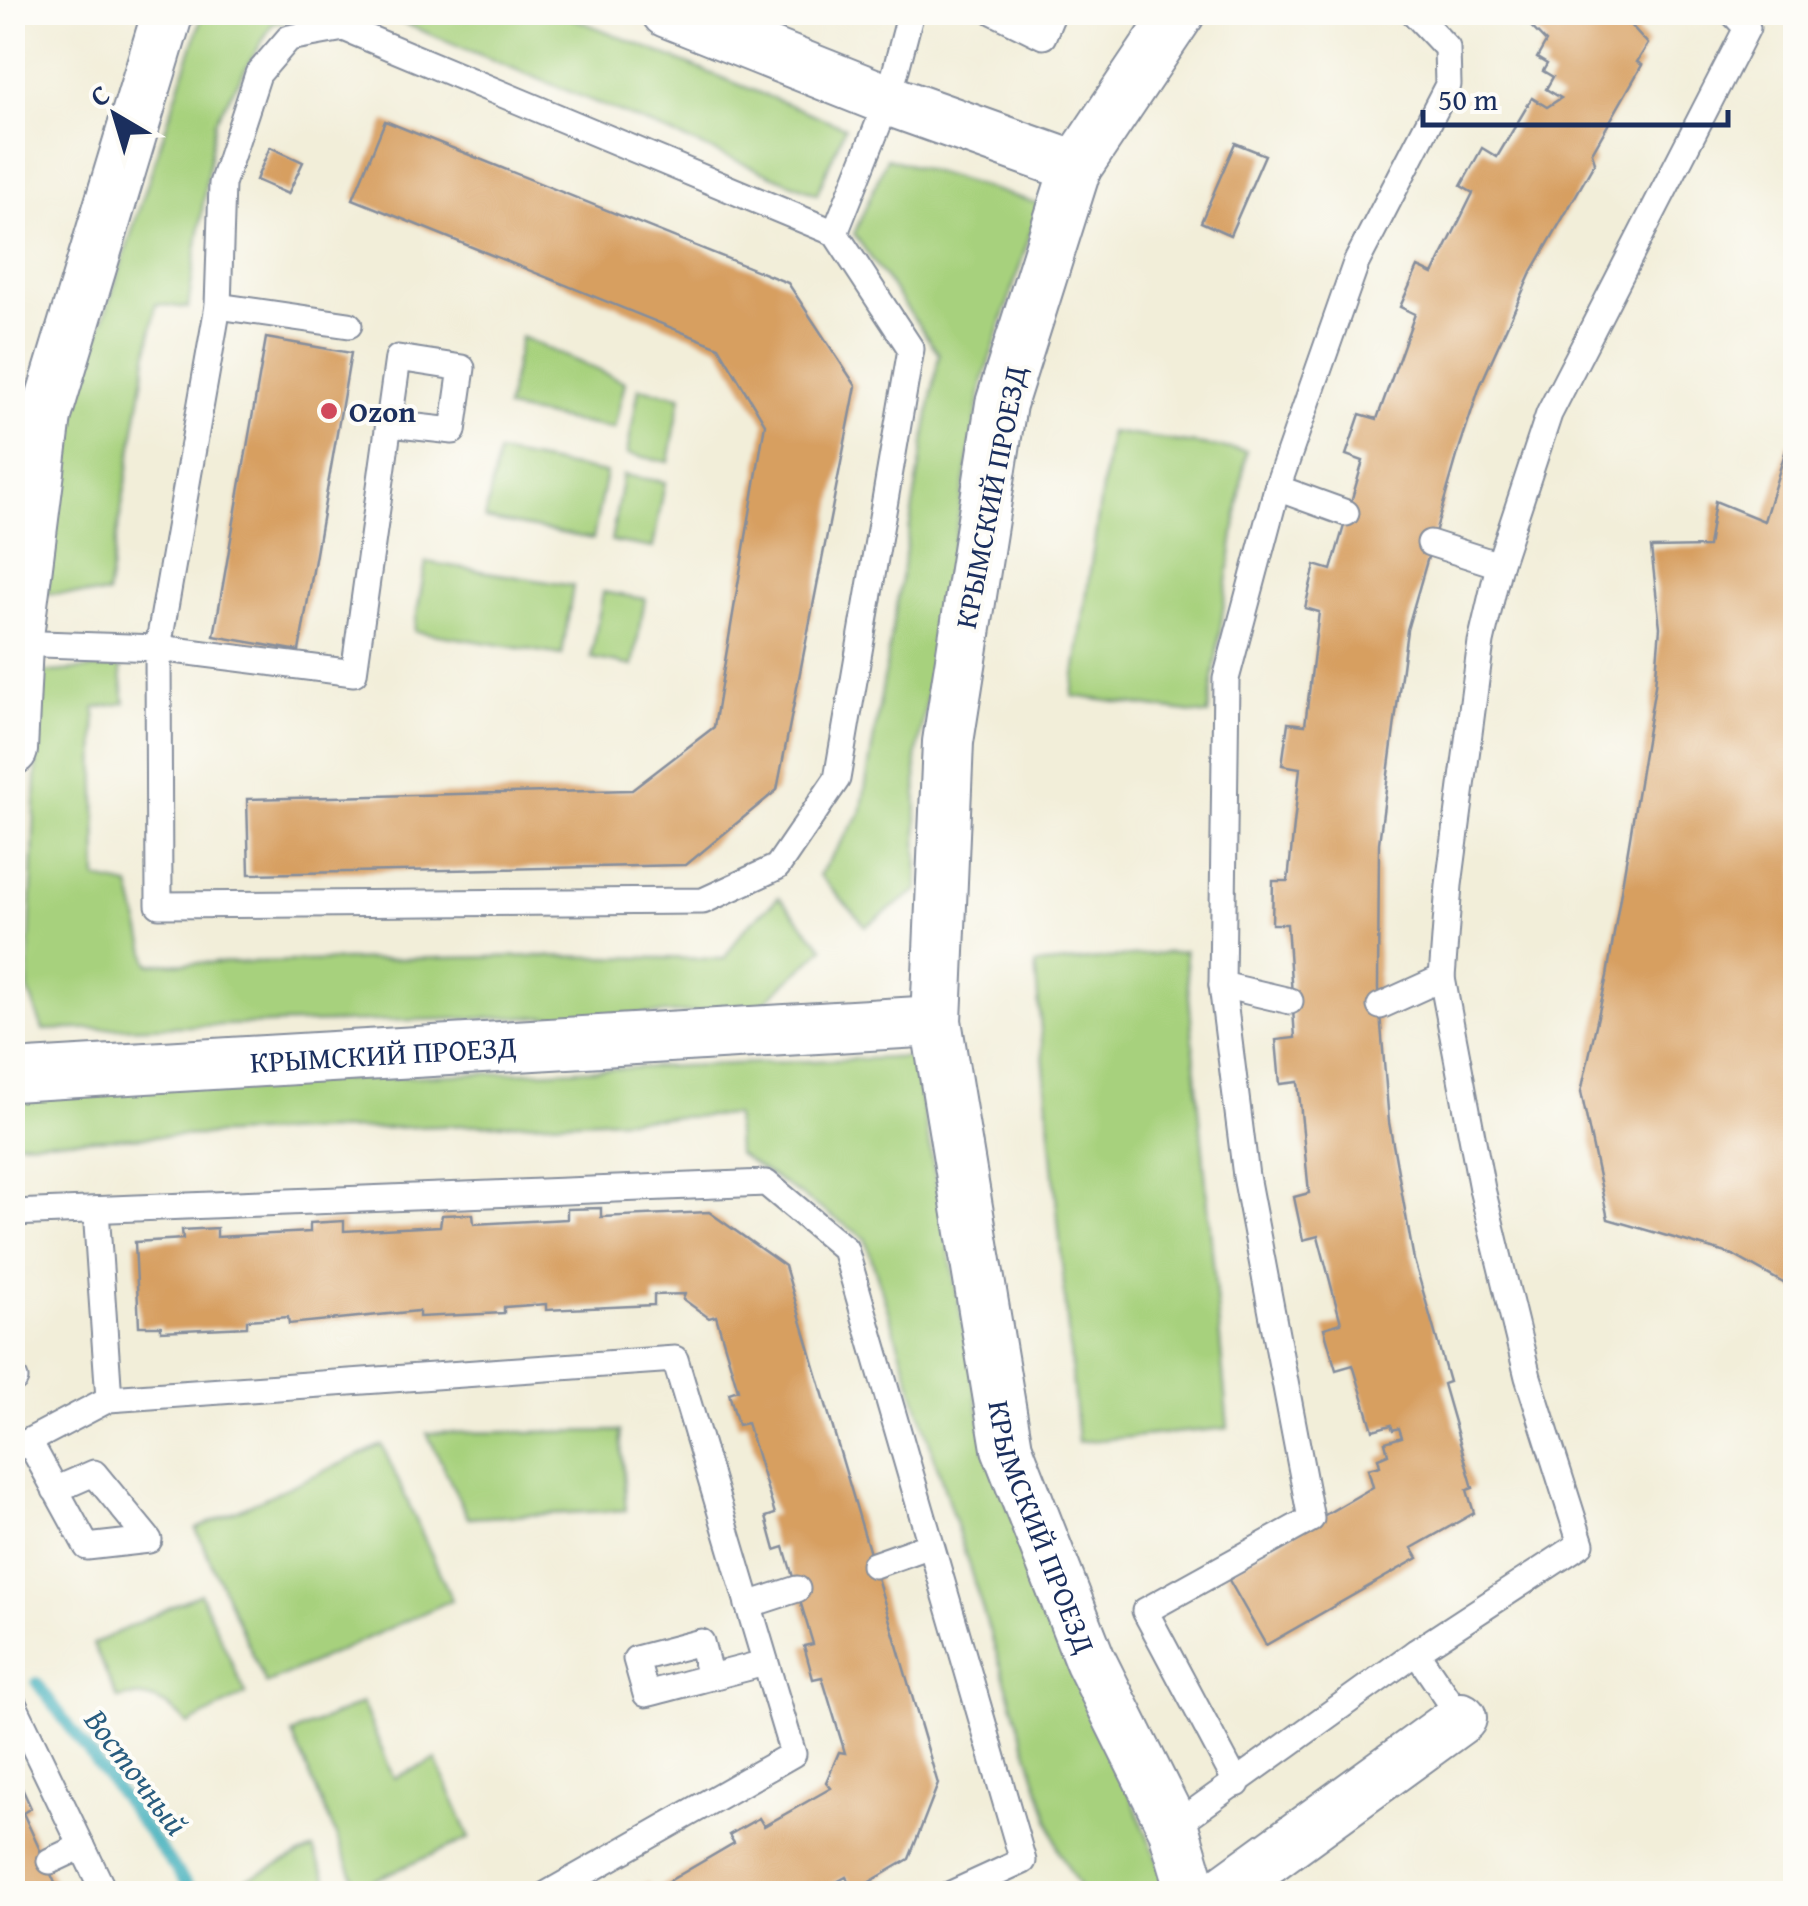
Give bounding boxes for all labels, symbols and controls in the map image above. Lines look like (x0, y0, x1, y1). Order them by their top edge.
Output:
north arrow (65, 65, 165, 165)
scale bar (1423, 65, 1728, 127)
text: С (80, 74, 118, 116)
text: 50 m (1438, 77, 1498, 121)
street label: КРЫМСКИЙ ПРОЕЗД (943, 362, 1037, 632)
place label: Ozon (349, 389, 416, 433)
marker: Ozon (318, 400, 340, 422)
street label: КРЫМСКИЙ ПРОЕЗД (249, 1024, 518, 1084)
street label: КРЫМСКИЙ ПРОЕЗД (977, 1397, 1107, 1660)
water label: Восточный (73, 1698, 200, 1845)

